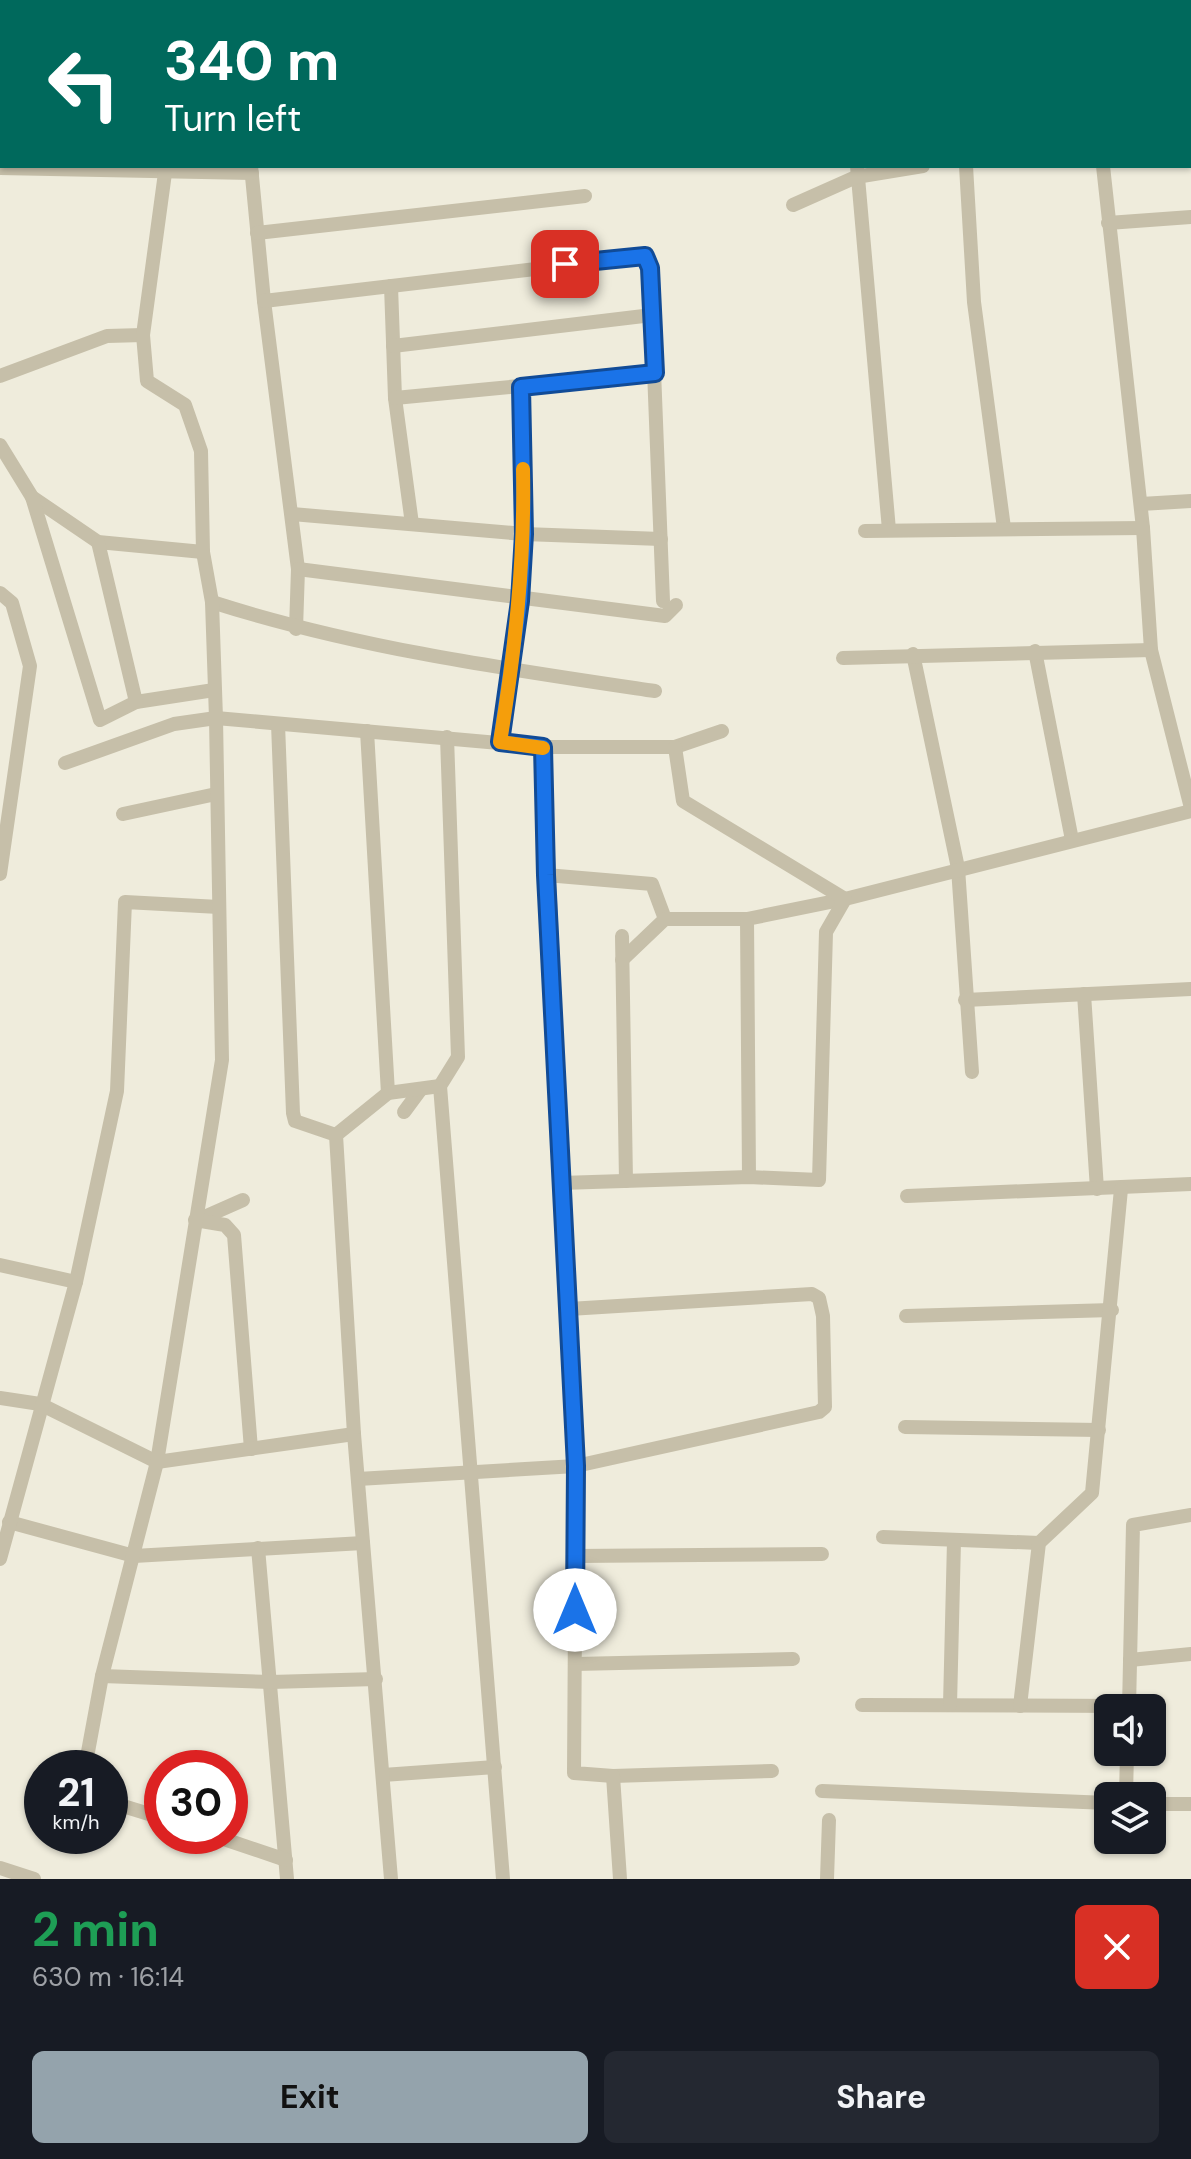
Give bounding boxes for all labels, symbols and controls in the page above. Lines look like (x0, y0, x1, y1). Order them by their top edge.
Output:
text: 340 m (164, 24, 339, 97)
icon: left (32, 32, 136, 136)
text: Turn left (164, 95, 301, 142)
pin (531, 230, 599, 298)
icon: arrive (543, 242, 587, 286)
position arrow (533, 1568, 617, 1652)
map controls (1094, 1694, 1166, 1854)
button: sound (1094, 1694, 1166, 1766)
speed limit sign: 30 (144, 1750, 248, 1854)
text: 21 (57, 1766, 95, 1818)
button: layers (1094, 1782, 1166, 1854)
text: km/h (52, 1809, 100, 1835)
text: 2 min (32, 1898, 159, 1961)
button: close (1075, 1905, 1159, 1989)
text: 630 m · 16:14 (32, 1960, 184, 1994)
button: Exit (32, 2051, 588, 2143)
button: Share (604, 2051, 1159, 2143)

